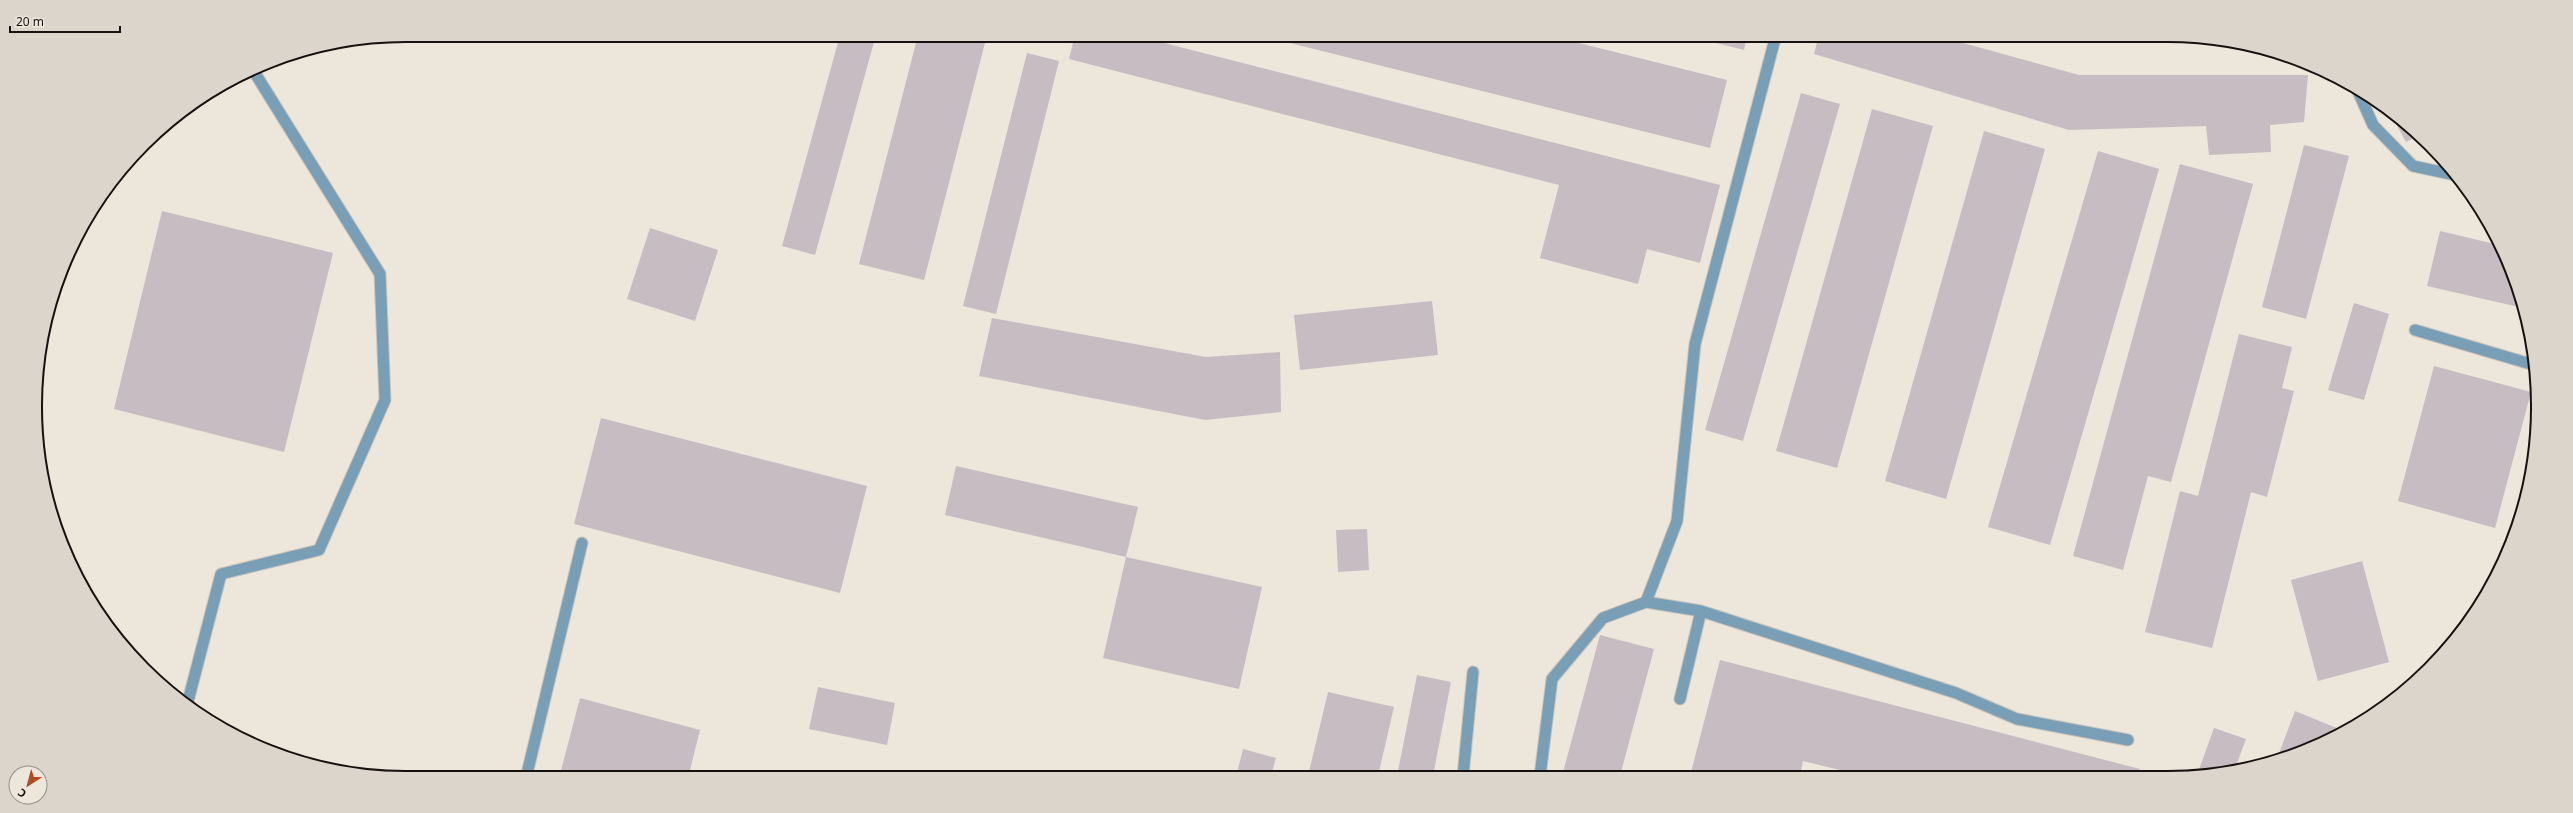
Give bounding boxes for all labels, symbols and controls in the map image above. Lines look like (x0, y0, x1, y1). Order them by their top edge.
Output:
scale bar (10, 8, 120, 34)
text: 20 m (16, 13, 44, 30)
north arrow (8, 765, 48, 805)
text: С (15, 785, 29, 802)

